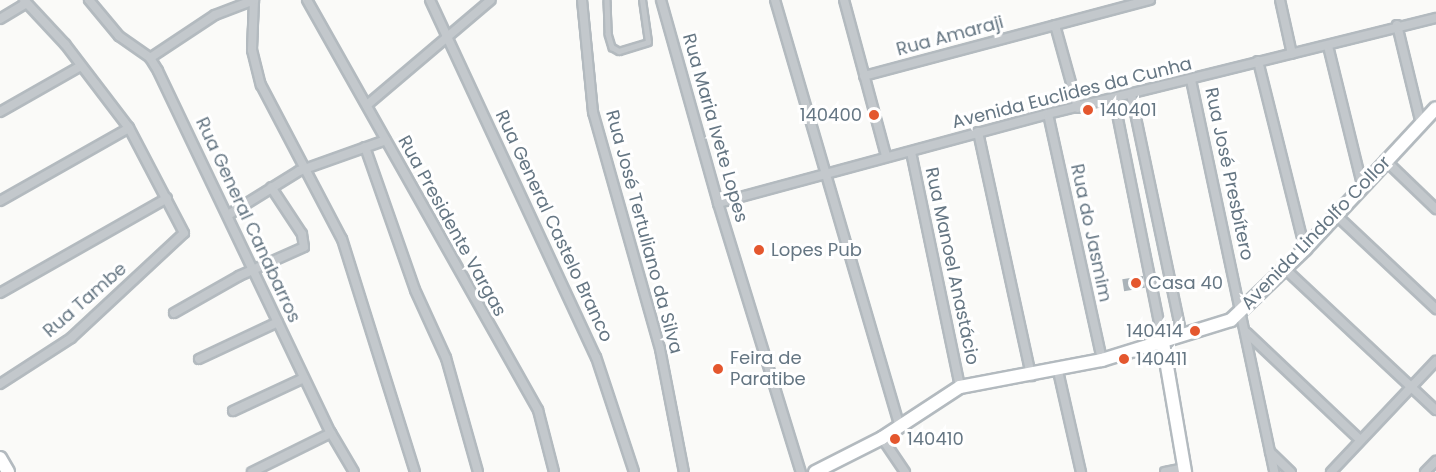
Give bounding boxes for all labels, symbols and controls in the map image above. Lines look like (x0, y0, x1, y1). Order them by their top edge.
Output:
street label: Rua Amaraji (894, 11, 1006, 61)
street label: Rua Maria Ivete Lopes (678, 31, 752, 225)
street label: Avenida Euclides da Cunha (950, 53, 1194, 133)
street label: Rua José Presbítero (1200, 86, 1258, 262)
place label: 140401 (1100, 99, 1157, 121)
marker: 140401 (1081, 103, 1095, 117)
place label: 140400 (800, 104, 862, 126)
street label: Rua General Castelo Branco (491, 107, 617, 345)
street label: Rua José Tertuliano da Silva (601, 108, 687, 356)
marker: 140400 (867, 108, 881, 122)
street label: Rua General Canabarros (191, 114, 305, 326)
street label: Rua Presidente Vargas (393, 132, 511, 320)
street label: Avenida Lindolfo Collor (1237, 152, 1395, 314)
street label: Rua do Jasmim (1066, 162, 1116, 304)
street label: Rua Manoel Anastácio (921, 165, 983, 367)
place label: Lopes Pub (771, 239, 862, 261)
marker: Lopes Pub (752, 243, 766, 257)
street label: Rua Tambe (39, 258, 131, 342)
place label: Casa 40 (1148, 272, 1223, 294)
marker: Casa 40 (1129, 276, 1143, 290)
place label: 140414 (1126, 320, 1183, 342)
marker: 140414 (1188, 324, 1202, 338)
place label: Feira de Paratibe (730, 348, 806, 391)
place label: 140411 (1136, 348, 1187, 370)
marker: 140411 (1117, 352, 1131, 366)
marker: Feira de Paratibe (711, 362, 725, 376)
place label: 140410 (907, 428, 964, 450)
marker: 140410 (888, 432, 902, 446)

